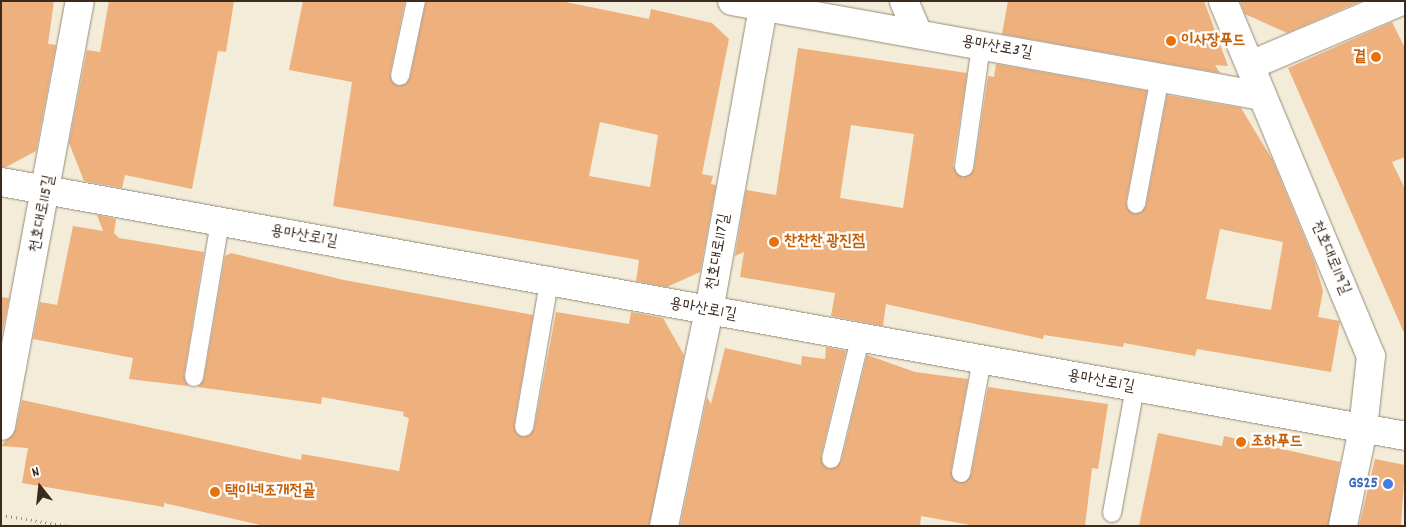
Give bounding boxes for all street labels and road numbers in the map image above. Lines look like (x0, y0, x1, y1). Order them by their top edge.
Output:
street label: 용마산로3길 (960, 32, 1034, 64)
street label: 천호대로115길 (26, 173, 60, 255)
street label: 천호대로117길 (703, 212, 735, 292)
street label: 천호대로119길 (1306, 218, 1354, 298)
street label: 용마산로1길 (269, 222, 339, 252)
street label: 용마산로1길 (668, 295, 738, 325)
street label: 용마산로1길 (1066, 367, 1136, 397)

